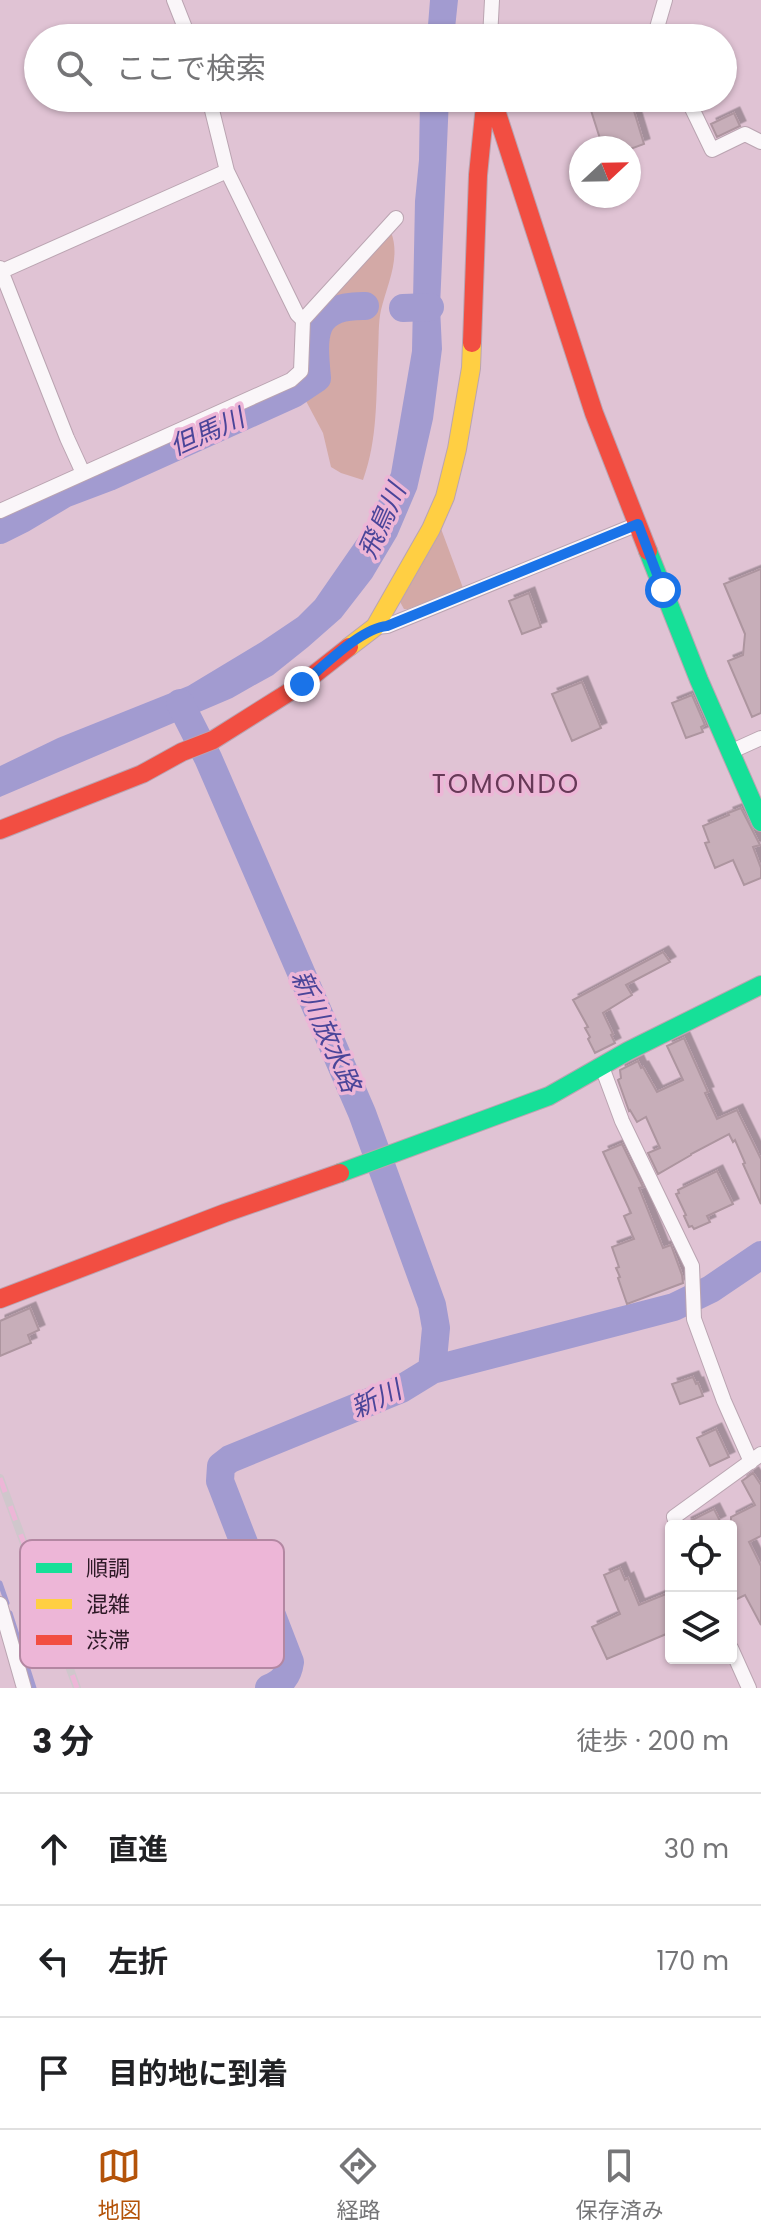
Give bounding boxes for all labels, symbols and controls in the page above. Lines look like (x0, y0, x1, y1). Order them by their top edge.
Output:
search box (24, 24, 737, 112)
icon: search (52, 46, 96, 90)
text: ここで検索 (116, 47, 266, 90)
north arrow (569, 136, 641, 208)
water label: 但馬川 (164, 398, 253, 464)
water label: 飛鳥川 (350, 475, 416, 564)
route start (645, 572, 681, 608)
route end (284, 666, 320, 702)
district label: TOMONDO (432, 766, 580, 802)
water label: 新川放水路 (283, 964, 370, 1100)
water label: 新川 (345, 1370, 410, 1426)
map controls (665, 1520, 737, 1664)
button: locate (665, 1520, 737, 1592)
legend (20, 1540, 284, 1668)
text: 順調 (86, 1553, 130, 1584)
text: 混雑 (86, 1589, 130, 1620)
button: layers (665, 1592, 737, 1664)
text: 渋滞 (86, 1625, 130, 1656)
text: 3 分 (32, 1717, 94, 1765)
text: 徒歩 · 200 m (576, 1723, 729, 1759)
icon: ahead (32, 1827, 76, 1871)
text: 直進 (108, 1828, 168, 1871)
text: 30 m (664, 1831, 729, 1867)
icon: left (32, 1939, 76, 1983)
text: 左折 (108, 1940, 168, 1983)
text: 170 m (656, 1943, 729, 1979)
icon: arrive (32, 2051, 76, 2095)
text: 目的地に到着 (108, 2052, 288, 2095)
tab: 地図 (97, 2144, 142, 2227)
tab: 経路 (336, 2144, 381, 2227)
tab: 保存済み (575, 2144, 664, 2227)

